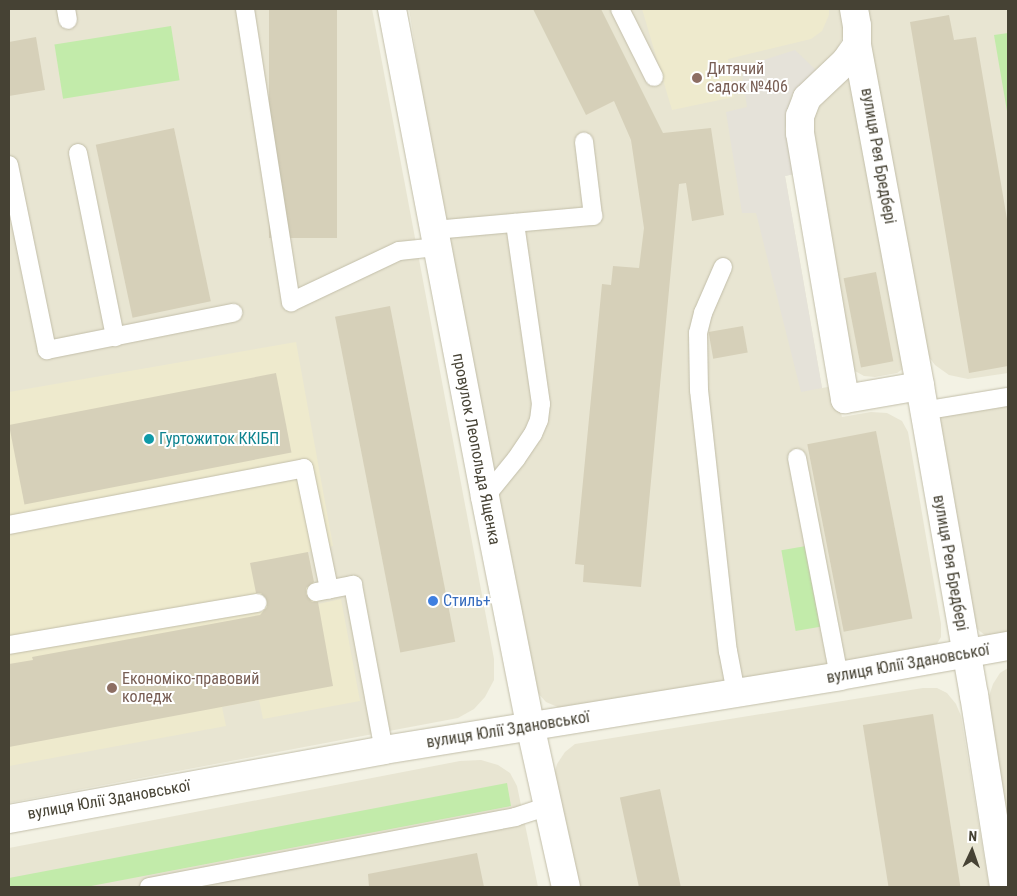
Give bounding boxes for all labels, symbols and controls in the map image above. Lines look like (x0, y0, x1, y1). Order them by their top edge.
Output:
place label: Дитячий садок №406 (707, 59, 788, 97)
marker: Дитячий садок №406 (691, 72, 703, 84)
street label: вулиця Рея Бредбері (857, 87, 899, 225)
street label: провулок Леопольда Ященка (448, 352, 504, 546)
place label: Гуртожиток ККІБП (159, 429, 279, 449)
marker: Гуртожиток ККІБП (143, 433, 155, 445)
street label: вулиця Рея Бредбері (929, 494, 971, 632)
place label: Стиль+ (443, 591, 491, 611)
marker: Стиль+ (427, 595, 439, 607)
street label: вулиця Юлії Здановської (825, 640, 991, 688)
place label: Економіко-правовий коледж (122, 669, 259, 707)
marker: Економіко-правовий коледж (106, 682, 118, 694)
street label: вулиця Юлії Здановської (425, 708, 591, 752)
street label: вулиця Юлії Здановської (26, 776, 192, 824)
north arrow (947, 826, 997, 876)
text: N (968, 828, 977, 844)

